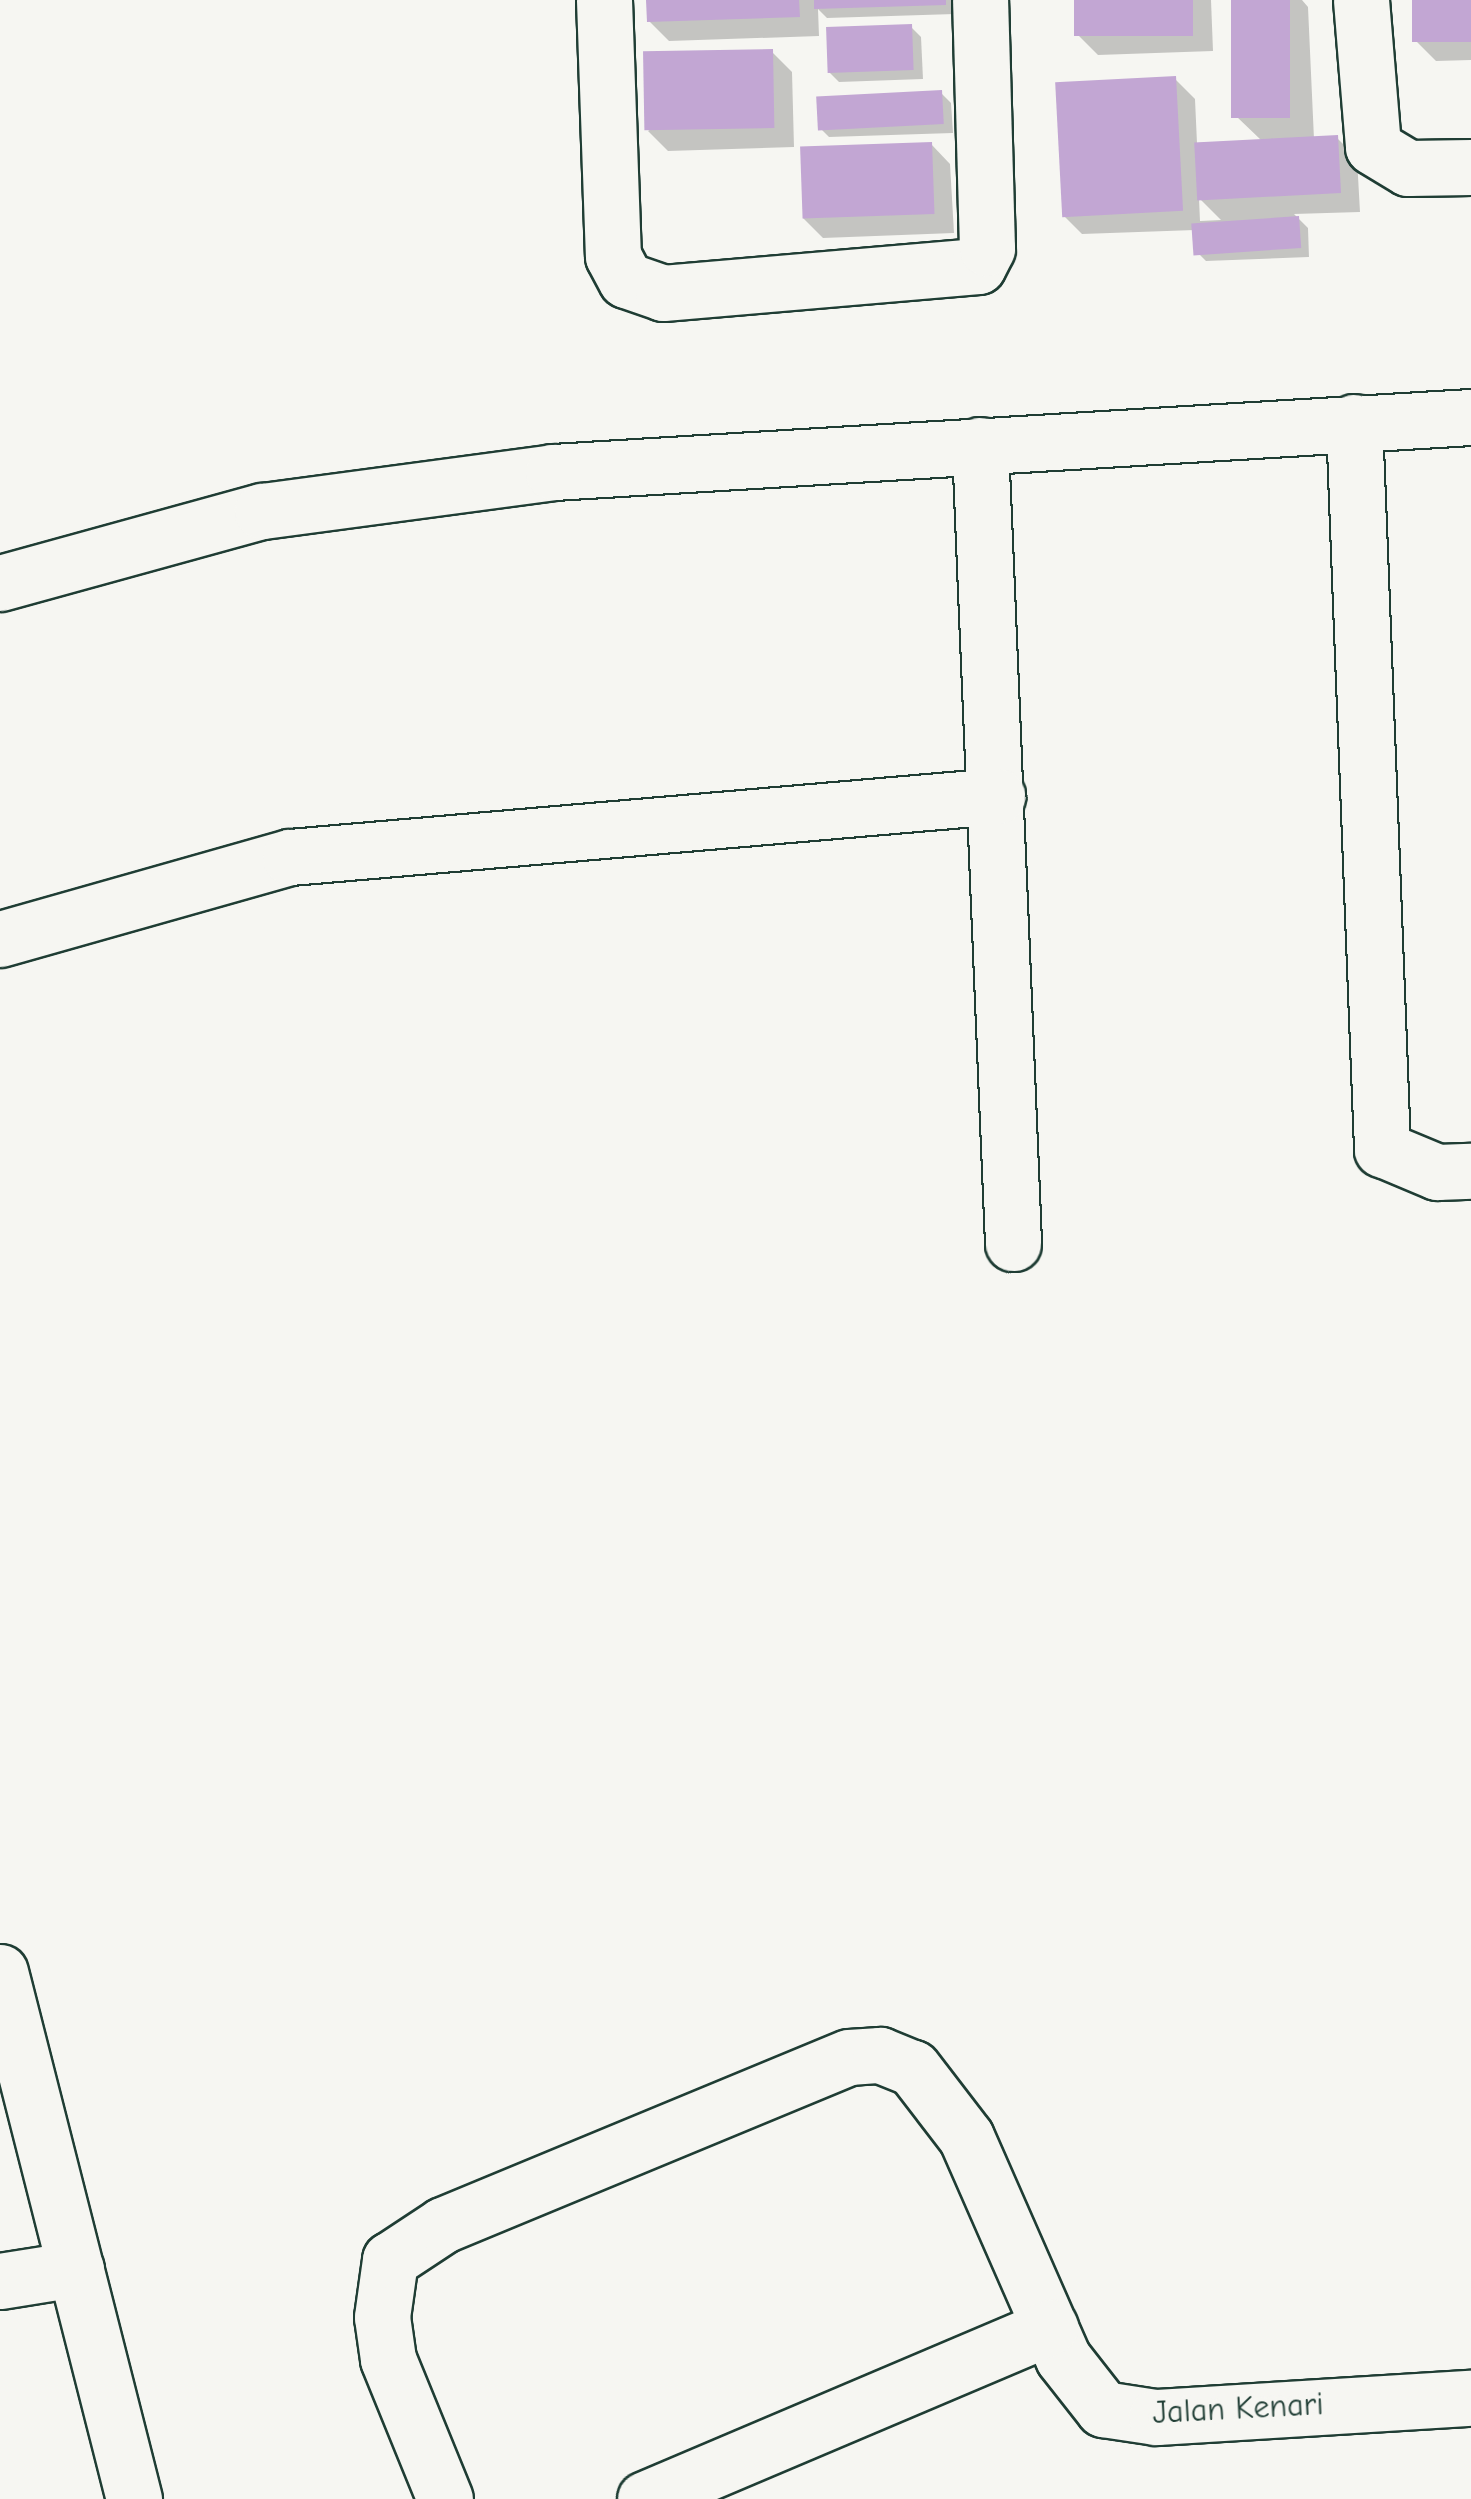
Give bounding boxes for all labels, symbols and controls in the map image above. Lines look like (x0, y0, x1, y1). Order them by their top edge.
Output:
street label: Jalan Kenari (1152, 2385, 1324, 2433)

